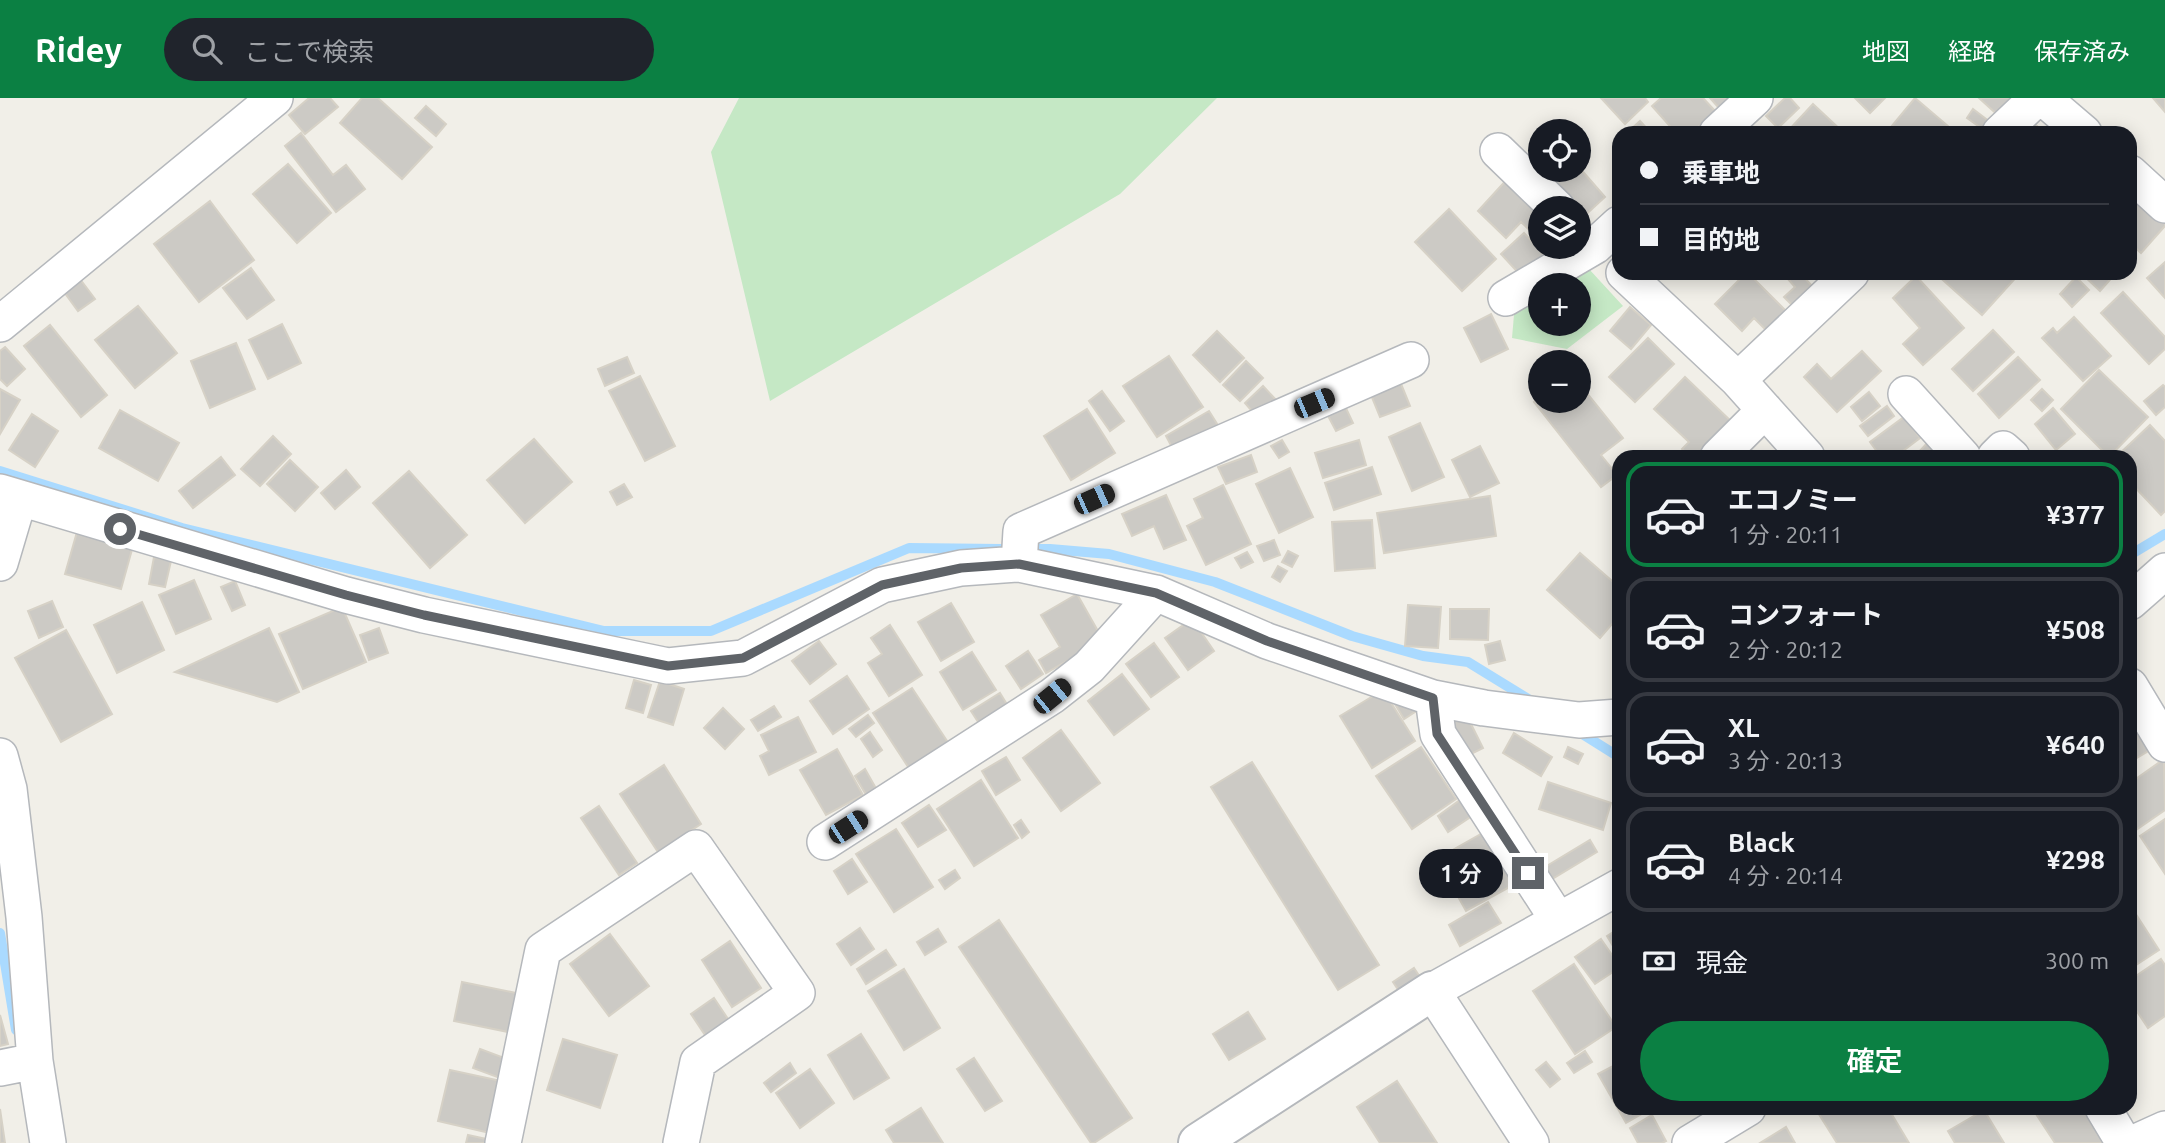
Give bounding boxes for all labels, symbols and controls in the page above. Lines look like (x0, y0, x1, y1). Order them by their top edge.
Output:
search box (164, 18, 654, 81)
icon: search (188, 30, 226, 68)
text: Ridey (35, 31, 122, 68)
text: ここで検索 (244, 37, 374, 66)
text: 地図 (1862, 38, 1910, 65)
text: 経路 (1948, 38, 1996, 65)
text: 保存済み (2034, 38, 2130, 65)
map controls (1528, 119, 1591, 413)
button: locate (1528, 119, 1591, 182)
text: 乗車地 (1682, 158, 1760, 187)
button: layers (1528, 196, 1591, 259)
text: 目的地 (1682, 225, 1760, 254)
button: + (1528, 273, 1591, 336)
button: − (1528, 350, 1591, 413)
car (1291, 385, 1338, 421)
car (1071, 481, 1118, 517)
icon: car (1644, 483, 1707, 546)
text: エコノミー (1728, 485, 1858, 514)
text: ¥377 (2046, 500, 2105, 529)
route start (104, 513, 136, 545)
text: 1 分 · 20:11 (1728, 522, 1843, 547)
icon: car (1644, 598, 1707, 661)
text: コンフォート (1728, 600, 1883, 629)
text: ¥508 (2046, 615, 2105, 644)
text: 2 分 · 20:12 (1728, 637, 1843, 662)
car (1030, 675, 1075, 717)
icon: car (1644, 713, 1707, 776)
text: XL (1728, 713, 1759, 742)
text: ¥640 (2046, 730, 2105, 759)
text: 3 分 · 20:13 (1728, 748, 1843, 773)
car (825, 807, 872, 847)
icon: car (1644, 828, 1707, 891)
text: Black (1728, 828, 1795, 857)
text: ¥298 (2046, 845, 2105, 874)
callout: 1 分 (1420, 848, 1504, 898)
route end (1512, 857, 1544, 889)
text: 1 分 (1440, 861, 1482, 886)
text: 4 分 · 20:14 (1728, 863, 1843, 888)
icon: cash (1640, 942, 1678, 980)
text: 現金 (1696, 948, 1748, 977)
text: 300 m (2045, 948, 2109, 973)
button: 確定 (1640, 1021, 2109, 1101)

